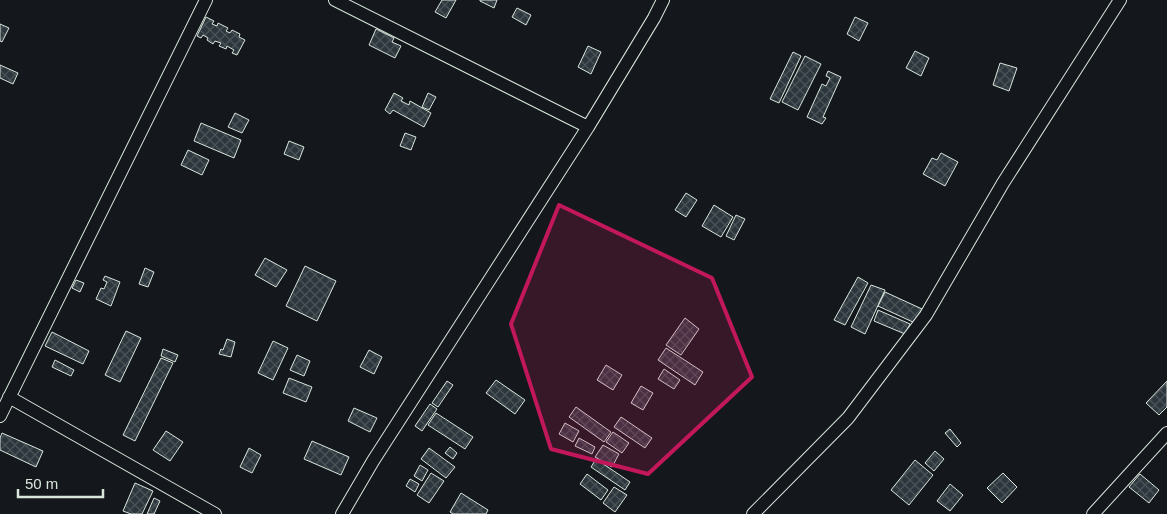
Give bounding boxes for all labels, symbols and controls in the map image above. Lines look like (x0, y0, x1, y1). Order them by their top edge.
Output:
scale bar (18, 466, 102, 498)
text: 50 m (25, 475, 58, 492)

